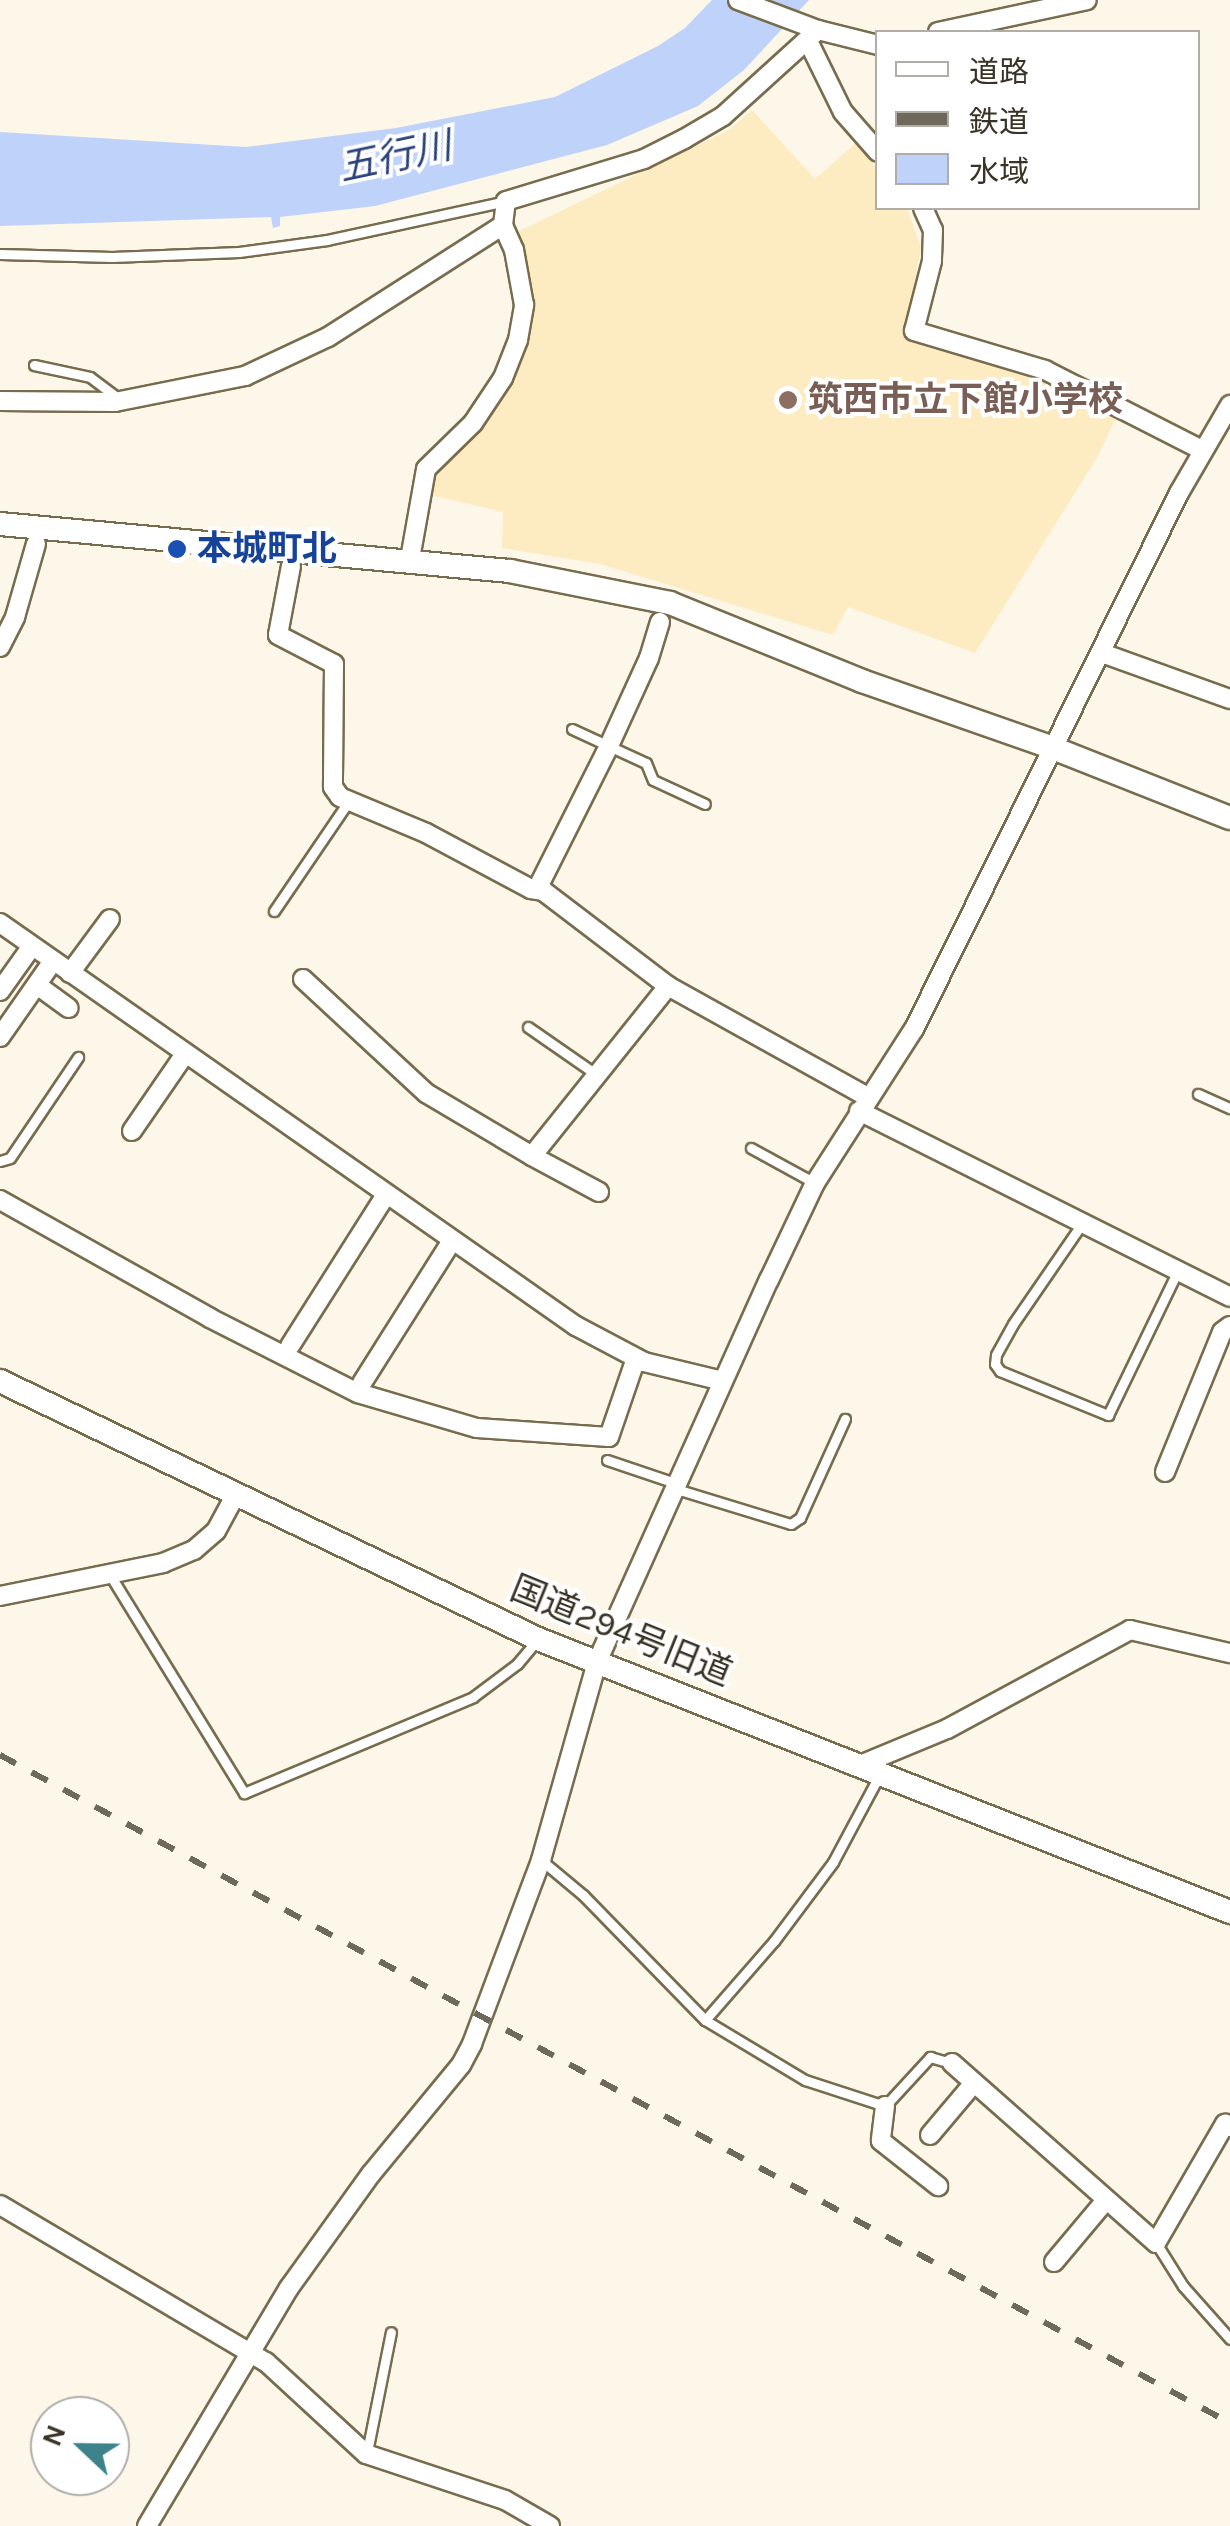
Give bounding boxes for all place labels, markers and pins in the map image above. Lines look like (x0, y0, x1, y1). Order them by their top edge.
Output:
place label: 筑西市立下館小学校 (808, 379, 1123, 421)
marker: 筑西市立下館小学校 (777, 389, 799, 411)
place label: 本城町北 (197, 528, 337, 570)
marker: 本城町北 (166, 538, 188, 560)

